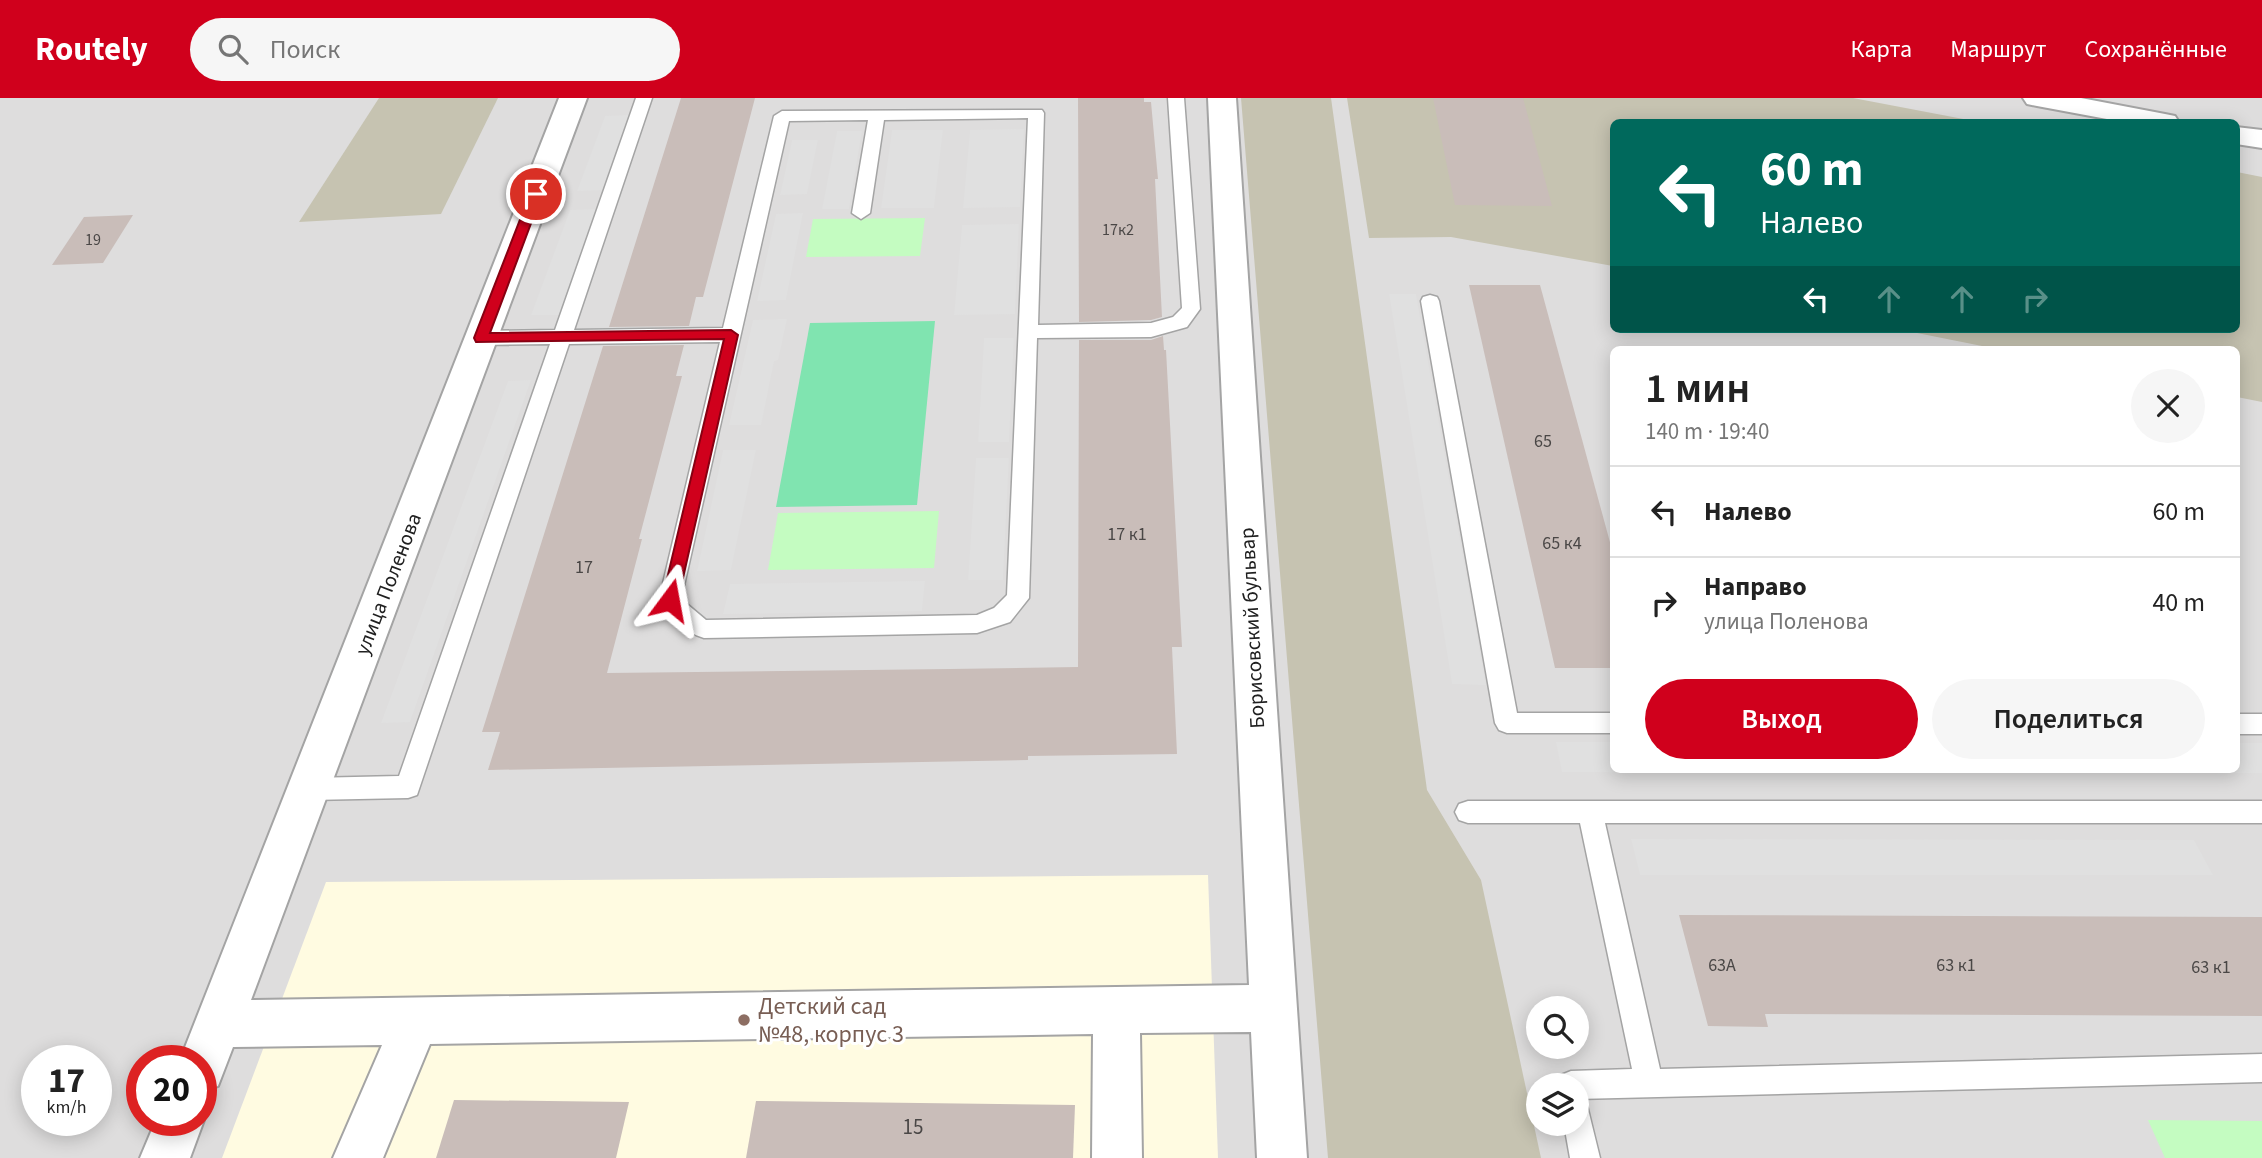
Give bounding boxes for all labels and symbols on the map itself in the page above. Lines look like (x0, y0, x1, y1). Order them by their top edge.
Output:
pin (506, 164, 566, 224)
house number: 17к2 (1102, 219, 1134, 241)
house number: 19 (85, 229, 101, 251)
house number: 65 (1534, 429, 1552, 454)
street label: улица Поленова (347, 509, 429, 659)
house number: 17 к1 (1107, 522, 1147, 547)
street label: Борисовский бульвар (1232, 527, 1272, 729)
house number: 65 к4 (1542, 531, 1582, 556)
house number: 17 (575, 555, 593, 580)
position arrow (633, 563, 707, 637)
house number: 63А (1708, 953, 1736, 978)
house number: 63 к1 (1936, 953, 1976, 978)
house number: 63 к1 (2191, 955, 2231, 980)
place label: Детский сад №48, корпус 3 (758, 989, 904, 1052)
marker: Детский сад №48, корпус 3 (736, 1012, 752, 1028)
speed limit sign: 20 (126, 1045, 217, 1136)
house number: 15 (903, 1112, 923, 1142)

